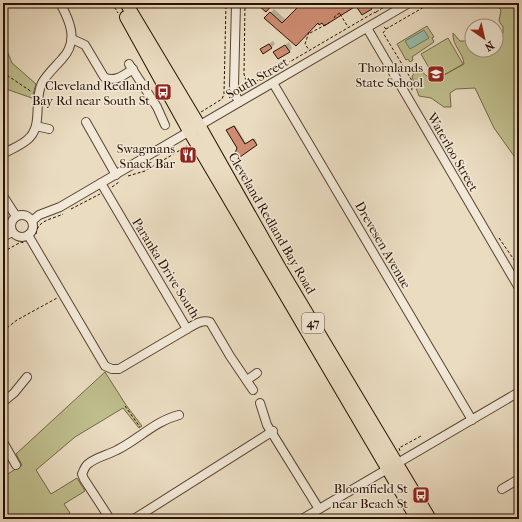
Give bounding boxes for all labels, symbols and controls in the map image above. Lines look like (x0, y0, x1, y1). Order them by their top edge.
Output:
north arrow (464, 18, 504, 58)
text: N (482, 38, 496, 54)
street label: South Street (223, 54, 291, 102)
place label: Thornlands State School (355, 60, 423, 90)
school or university icon: Thornlands State School (426, 64, 446, 84)
place label: Cleveland Redland Bay Rd near South St (32, 78, 151, 108)
bus stop icon: Cleveland Redland Bay Rd near South St (153, 82, 173, 102)
street label: Waterloo Street (424, 109, 482, 194)
place label: Swagmans Snack Bar (117, 141, 175, 171)
restaurant icon: Swagmans Snack Bar (178, 145, 198, 165)
street label: Cleveland Redland Bay Road (225, 150, 319, 297)
street label: Drevesen Avenue (352, 199, 414, 292)
street label: Paranka Drive South (129, 215, 203, 321)
road number: 47 (302, 313, 324, 333)
place label: Bloomfield St near Beach St (332, 481, 408, 511)
bus stop icon: Bloomfield St near Beach St (411, 485, 431, 505)

